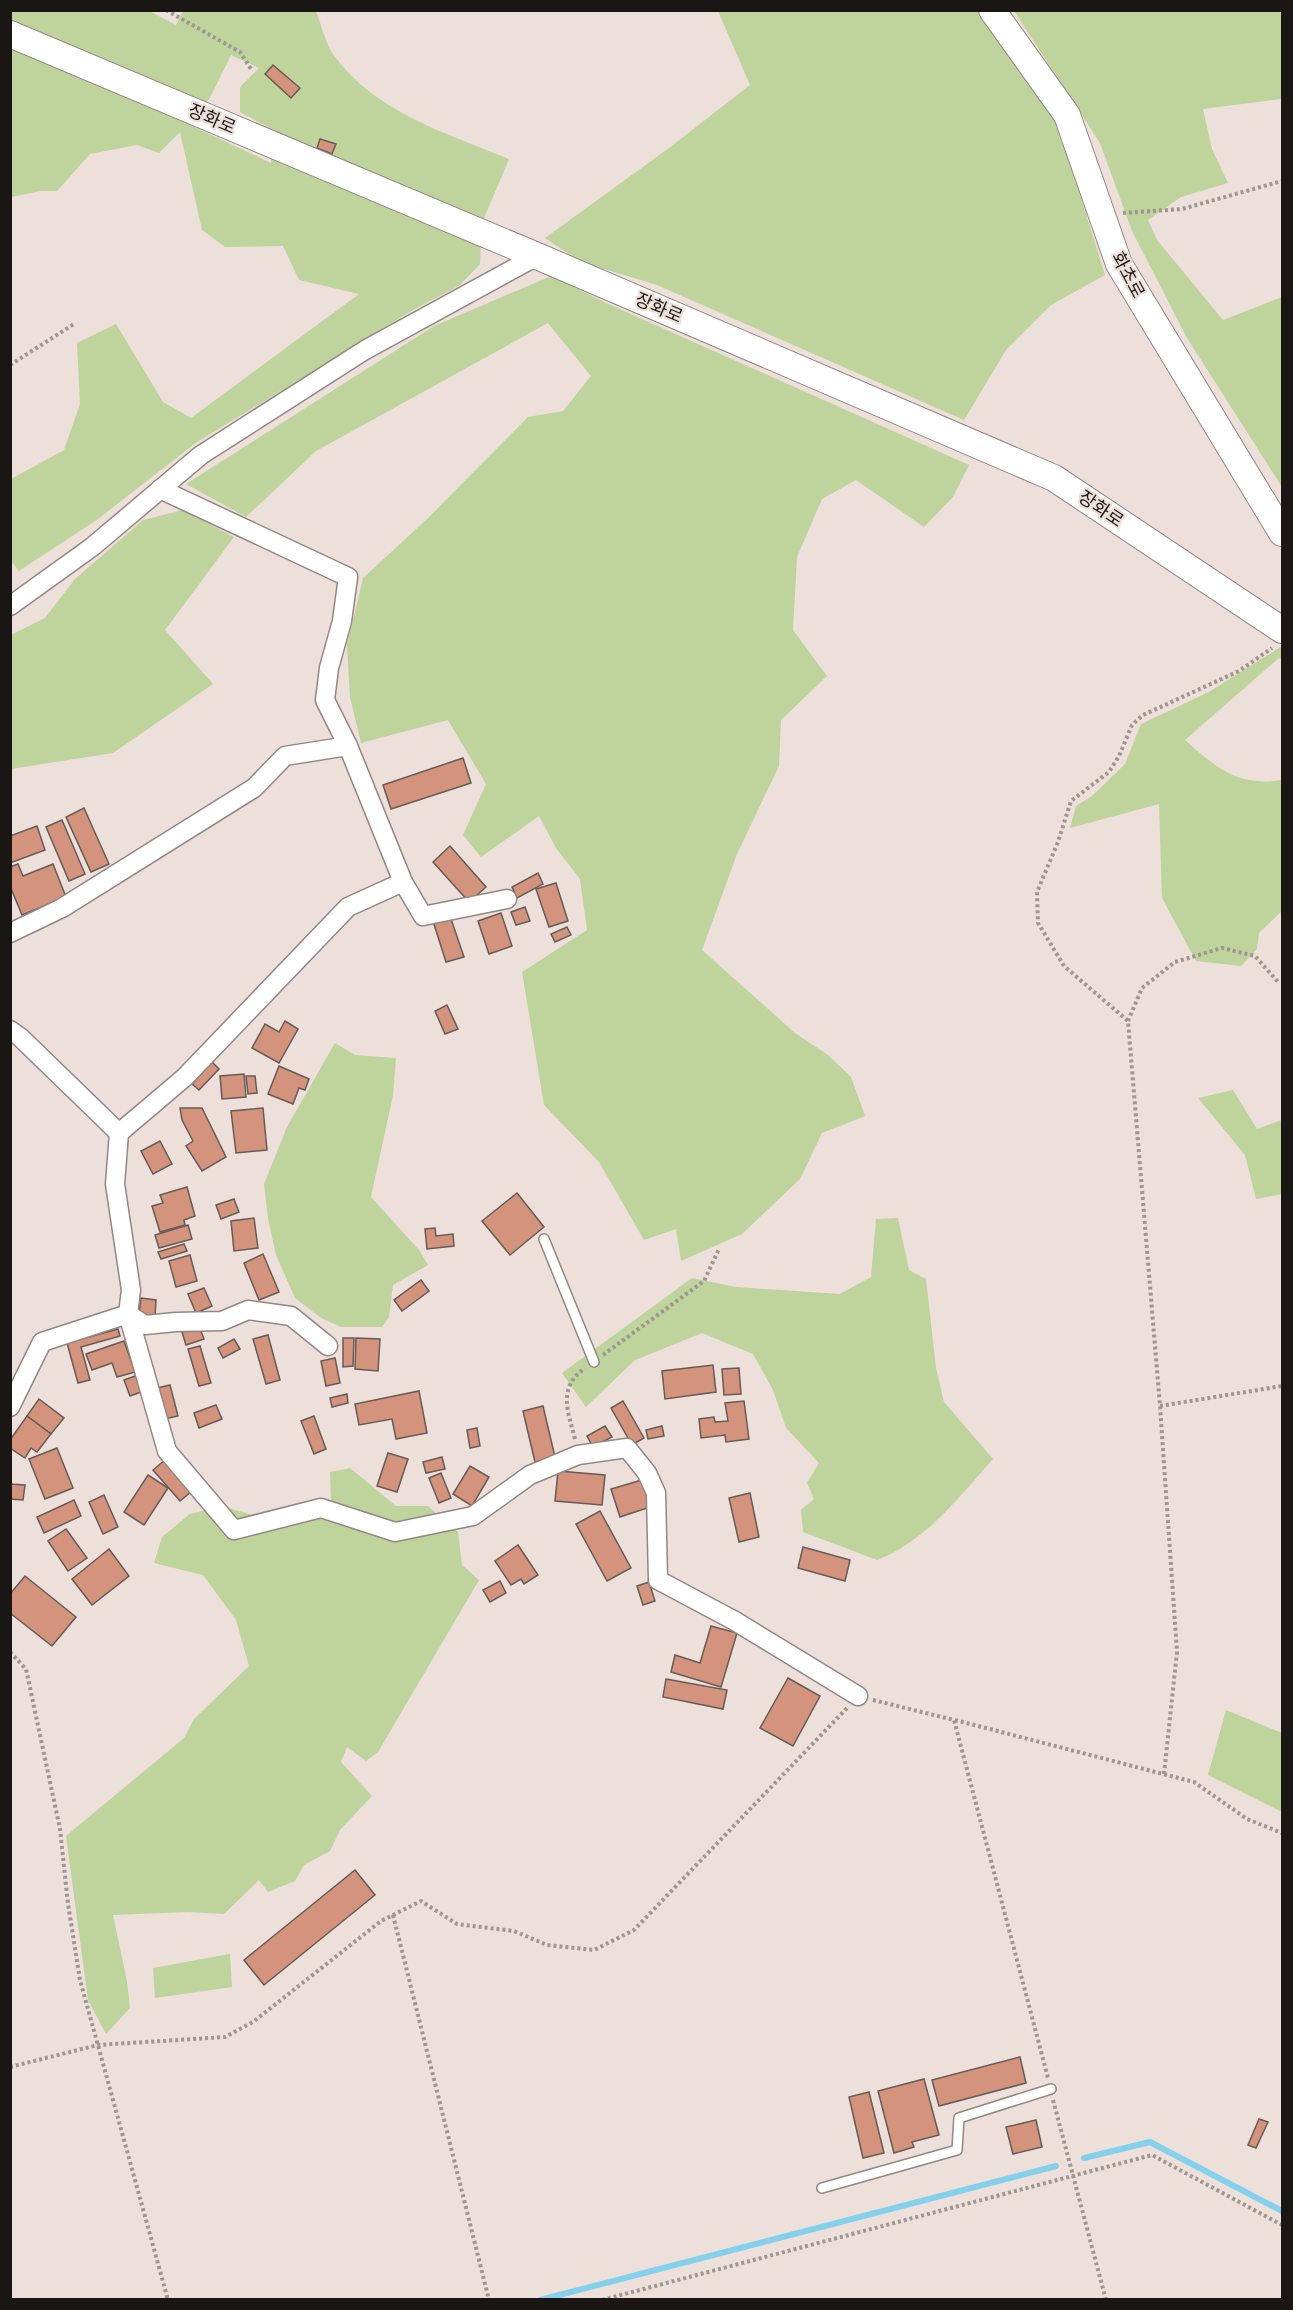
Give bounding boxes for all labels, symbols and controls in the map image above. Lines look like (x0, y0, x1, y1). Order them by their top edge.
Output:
street label: 장화로 (185, 98, 240, 139)
street label: 화초로 (1107, 247, 1150, 302)
street label: 장화로 (632, 287, 687, 328)
street label: 장화로 (1074, 485, 1128, 532)

